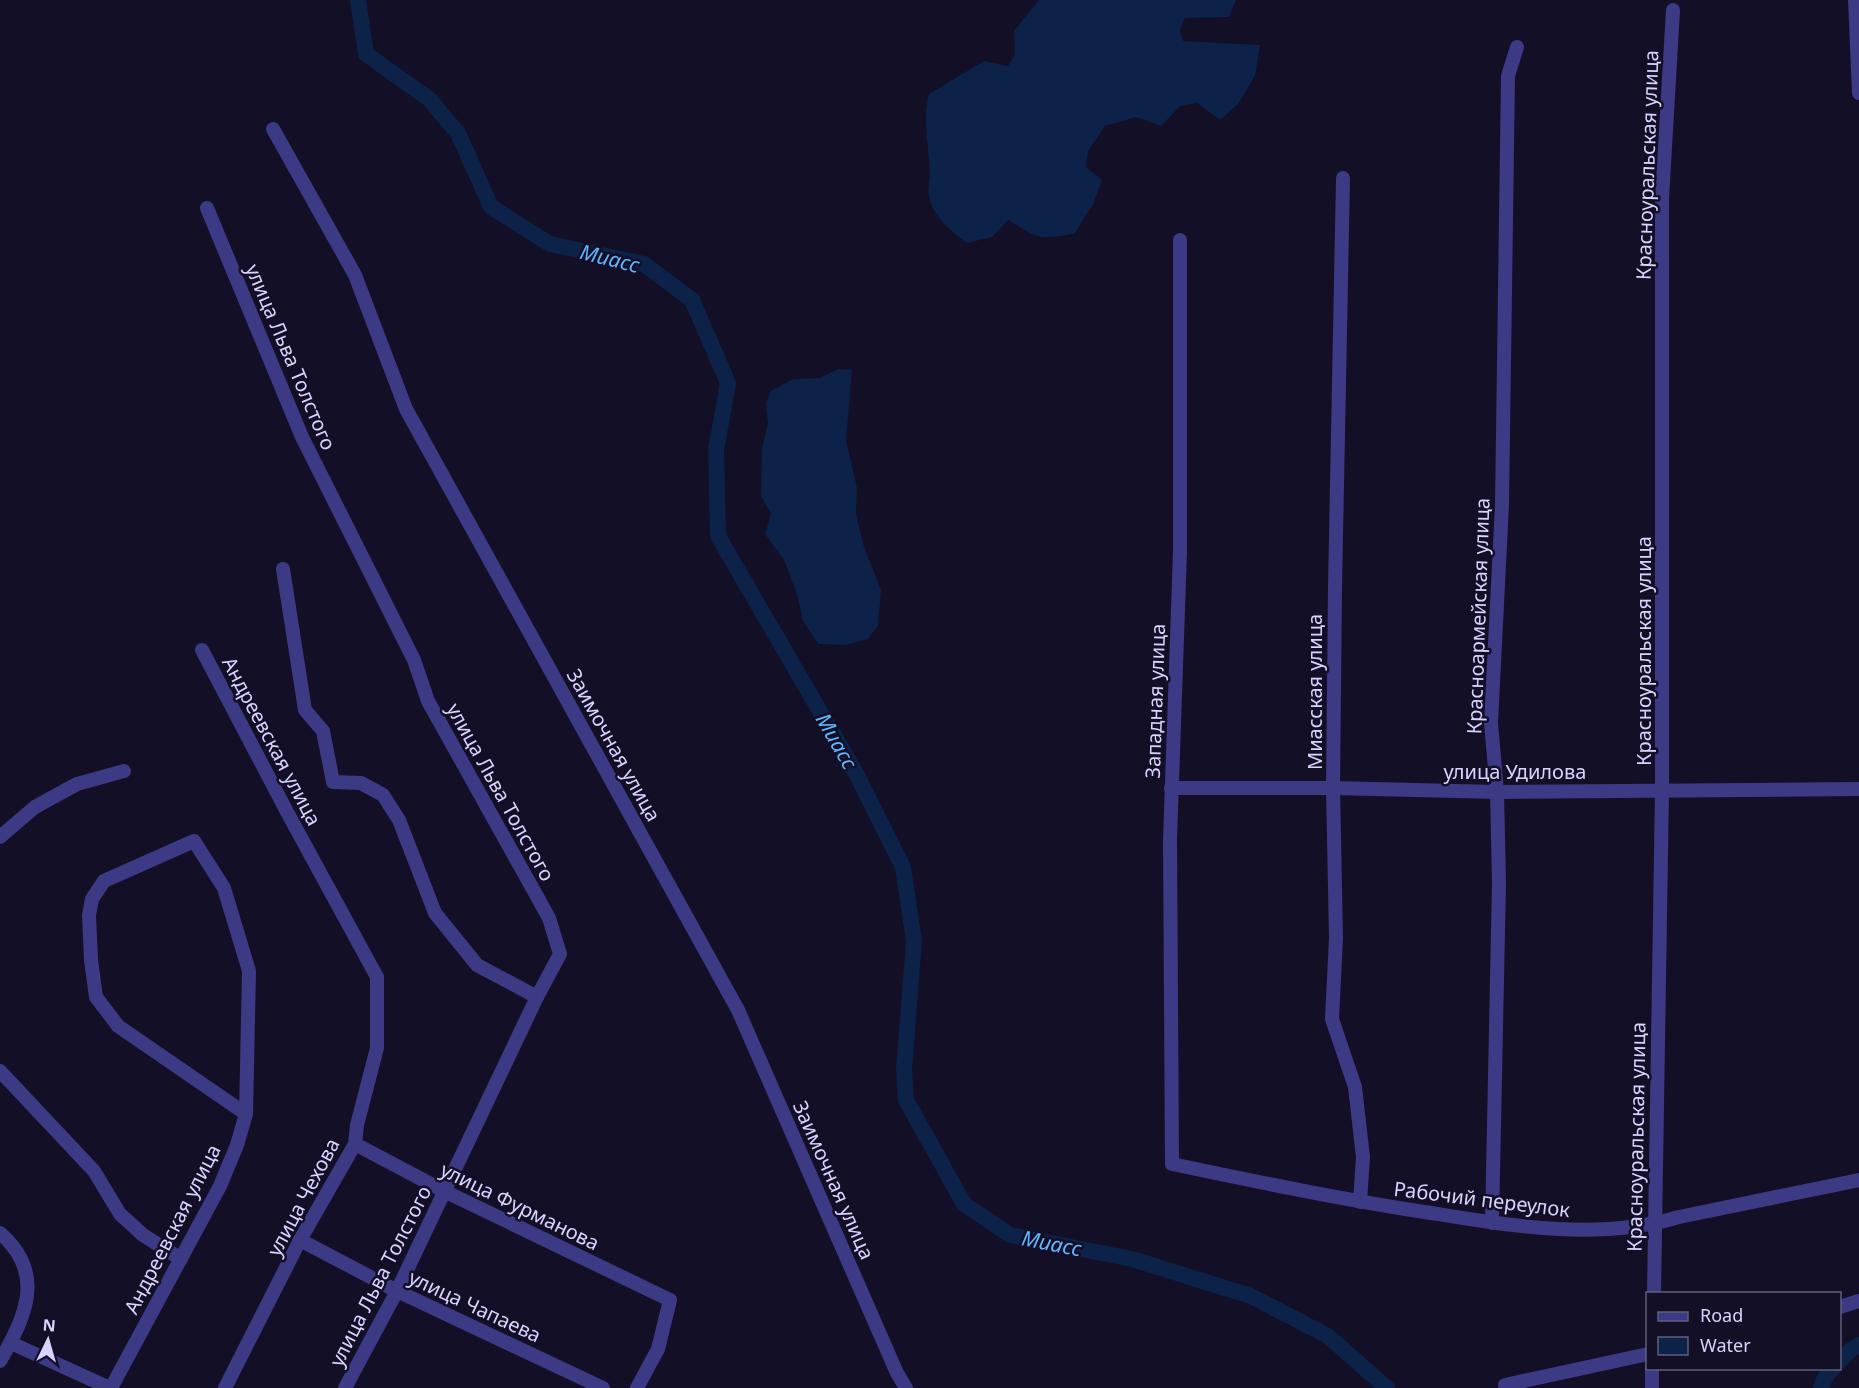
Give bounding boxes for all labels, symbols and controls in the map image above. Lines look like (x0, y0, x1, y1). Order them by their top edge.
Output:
street label: Красноуральская улица (1629, 50, 1665, 280)
water label: Миасс (577, 237, 643, 279)
street label: улица Льва Толстого (240, 260, 342, 454)
street label: Красноармейская улица (1460, 497, 1496, 735)
street label: Красноуральская улица (1630, 536, 1657, 766)
street label: Миасская улица (1301, 614, 1328, 770)
street label: Западная улица (1139, 623, 1171, 779)
street label: Андреевская улица (216, 652, 328, 830)
street label: Заимочная улица (561, 664, 667, 826)
street label: улица Льва Толстого (441, 698, 561, 886)
water label: Миасс (810, 708, 864, 774)
street label: улица Удилова (1444, 758, 1586, 785)
street label: Красноуральская улица (1620, 1022, 1652, 1252)
street label: Заимочная улица (787, 1097, 881, 1263)
street label: улица Чехова (261, 1133, 345, 1261)
street label: Андреевская улица (117, 1139, 227, 1319)
street label: улица Фурманова (436, 1156, 604, 1256)
street label: Рабочий переулок (1392, 1175, 1572, 1223)
street label: улица Льва Толстого (323, 1181, 437, 1371)
water label: Миасс (1020, 1223, 1085, 1263)
street label: улица Чапаева (404, 1264, 546, 1348)
legend (1646, 1292, 1841, 1370)
text: Road (1700, 1303, 1743, 1327)
north arrow (18, 1310, 78, 1370)
text: N (42, 1314, 57, 1337)
text: Water (1700, 1333, 1751, 1357)

